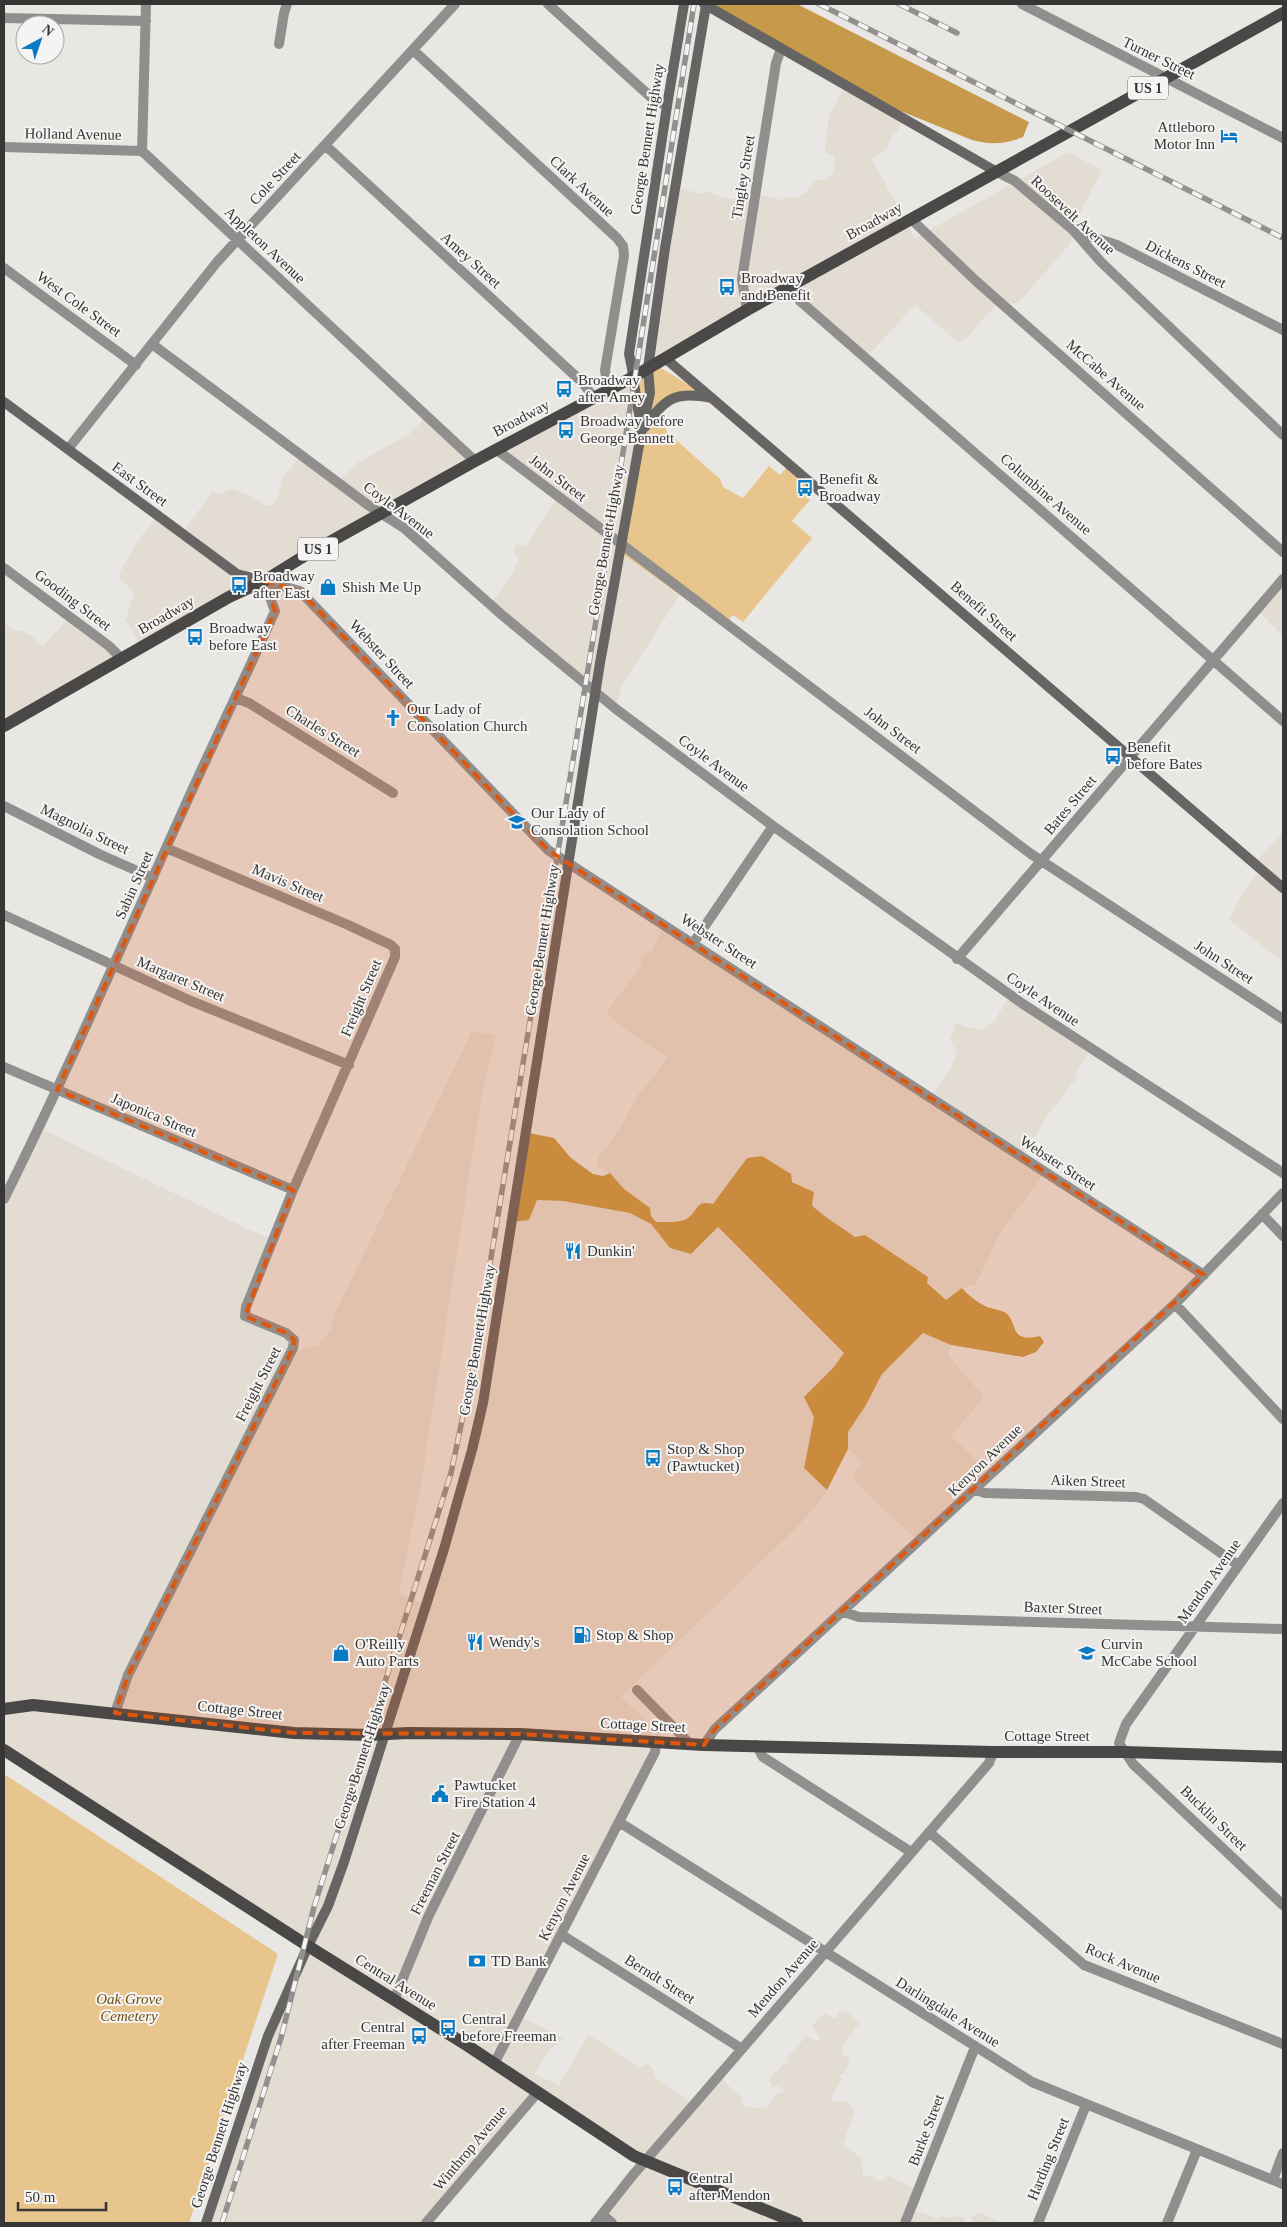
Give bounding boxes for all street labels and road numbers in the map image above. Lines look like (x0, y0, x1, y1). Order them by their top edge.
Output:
street label: Turner Street (1120, 33, 1199, 83)
street label: George Bennett Highway (627, 62, 667, 216)
road number: US 1 (1128, 76, 1168, 100)
street label: Holland Avenue (24, 125, 122, 143)
street label: Tingley Street (728, 133, 758, 220)
street label: Cole Street (246, 147, 304, 208)
street label: Clark Avenue (547, 152, 618, 220)
street label: Roosevelt Avenue (1028, 172, 1118, 258)
street label: Broadway (843, 199, 905, 243)
street label: Appleton Avenue (221, 204, 309, 287)
street label: Amey Street (438, 229, 505, 292)
street label: Dickens Street (1143, 237, 1230, 291)
street label: West Cole Street (34, 268, 125, 340)
street label: McCabe Avenue (1063, 336, 1149, 414)
street label: Broadway (490, 396, 552, 440)
street label: Columbine Avenue (997, 450, 1095, 538)
street label: John Street (526, 451, 590, 505)
street label: East Street (109, 459, 171, 510)
street label: George Bennett Highway (585, 463, 627, 617)
street label: Coyle Avenue (361, 478, 438, 542)
road number: US 1 (298, 538, 338, 560)
street label: Gooding Street (32, 566, 115, 634)
street label: Benefit Street (947, 578, 1021, 645)
street label: Broadway (135, 592, 197, 637)
street label: Webster Street (346, 617, 418, 692)
street label: Charles Street (283, 702, 364, 761)
street label: John Street (861, 703, 925, 757)
street label: Coyle Avenue (676, 731, 753, 795)
street label: Bates Street (1041, 772, 1100, 838)
street label: Magnolia Street (38, 801, 132, 858)
street label: Sabin Street (112, 848, 156, 922)
street label: Mavis Street (250, 861, 327, 906)
street label: George Bennett Highway (522, 863, 562, 1017)
street label: Webster Street (678, 910, 761, 972)
street label: John Street (1192, 937, 1257, 987)
street label: Margaret Street (135, 953, 228, 1005)
street label: Freight Street (338, 956, 385, 1039)
street label: Coyle Avenue (1004, 969, 1083, 1029)
street label: Japonica Street (109, 1090, 200, 1141)
street label: Webster Street (1017, 1132, 1100, 1194)
street label: George Bennett Highway (456, 1263, 498, 1417)
street label: Freight Street (232, 1343, 284, 1424)
street label: Kenyon Avenue (945, 1421, 1025, 1499)
street label: Aiken Street (1050, 1472, 1127, 1490)
street label: Mendon Avenue (1174, 1536, 1244, 1626)
street label: Baxter Street (1023, 1599, 1103, 1617)
street label: George Bennett Highway (331, 1680, 393, 1831)
street label: Cottage Street (197, 1698, 284, 1723)
street label: Cottage Street (600, 1715, 687, 1735)
street label: Cottage Street (1004, 1728, 1091, 1744)
street label: Bucklin Street (1177, 1782, 1251, 1854)
street label: Freeman Street (407, 1828, 463, 1917)
street label: Kenyon Avenue (535, 1850, 593, 1943)
street label: Mendon Avenue (745, 1935, 822, 2020)
street label: Rock Avenue (1083, 1940, 1163, 1986)
street label: Central Avenue (352, 1951, 440, 2014)
street label: Berndt Street (622, 1951, 699, 2007)
street label: Darlingdale Avenue (893, 1974, 1003, 2051)
street label: George Bennett Highway (188, 2059, 250, 2210)
street label: Burke Street (905, 2091, 947, 2168)
street label: Winthrop Avenue (430, 2102, 510, 2193)
street label: Harding Street (1024, 2114, 1072, 2203)

